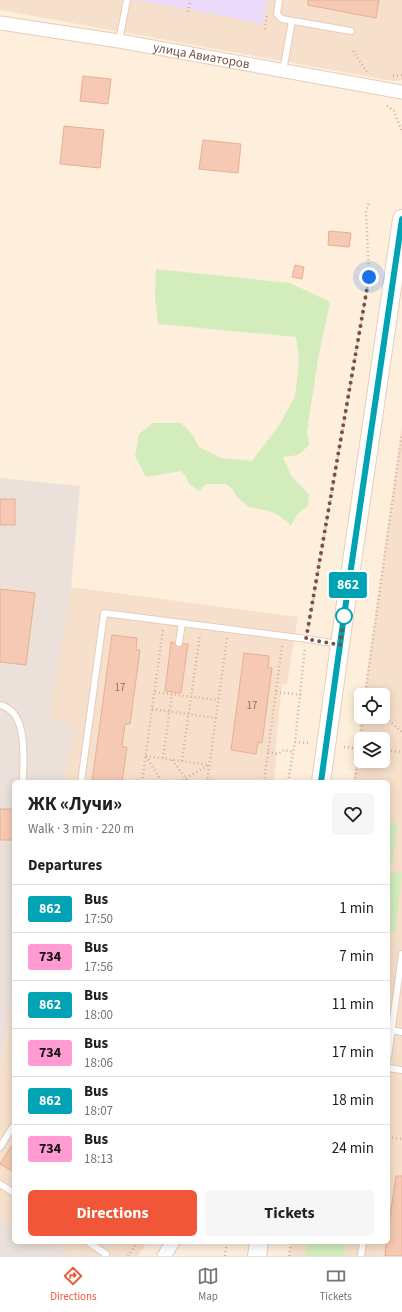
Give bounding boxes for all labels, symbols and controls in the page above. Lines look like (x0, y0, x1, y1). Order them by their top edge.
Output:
street label: улица Авиаторов (152, 38, 251, 73)
your location (359, 267, 379, 287)
line badge: 862 (325, 572, 371, 598)
text: 862 (337, 575, 359, 595)
unlabelled marker (335, 607, 353, 625)
house number: 17 (115, 680, 125, 695)
map controls (354, 688, 390, 768)
button: locate (354, 688, 390, 724)
house number: 17 (247, 698, 257, 713)
button: layers (354, 732, 390, 768)
text: ЖК «Лучи» (28, 791, 122, 818)
button: heart (332, 793, 374, 835)
text: Walk · 3 min · 220 m (28, 820, 134, 838)
text: Departures (28, 855, 102, 876)
text: Bus (84, 889, 108, 910)
text: 1 min (339, 898, 374, 919)
text: 862 (39, 899, 61, 919)
text: 17:50 (84, 910, 113, 928)
text: Bus (84, 937, 108, 958)
text: 7 min (339, 946, 374, 967)
text: 734 (39, 947, 61, 967)
text: 17:56 (84, 958, 113, 976)
text: Bus (84, 985, 108, 1006)
text: 11 min (332, 994, 374, 1015)
text: 862 (39, 995, 61, 1015)
text: 18:00 (84, 1006, 113, 1024)
text: Bus (84, 1033, 108, 1054)
text: 17 min (332, 1042, 374, 1063)
text: 734 (39, 1043, 61, 1063)
text: 18:06 (84, 1054, 113, 1072)
text: Bus (84, 1081, 108, 1102)
text: 18 min (332, 1090, 374, 1111)
text: 862 (39, 1091, 61, 1111)
text: 18:07 (84, 1102, 113, 1120)
text: Bus (84, 1129, 108, 1150)
text: 24 min (332, 1138, 374, 1159)
text: 734 (39, 1139, 61, 1159)
text: 18:13 (84, 1150, 113, 1168)
button: Directions (28, 1190, 197, 1236)
button: Tickets (205, 1190, 374, 1236)
tab: Directions (50, 1265, 97, 1304)
tab: Map (197, 1265, 219, 1304)
tab: Tickets (319, 1265, 352, 1304)

